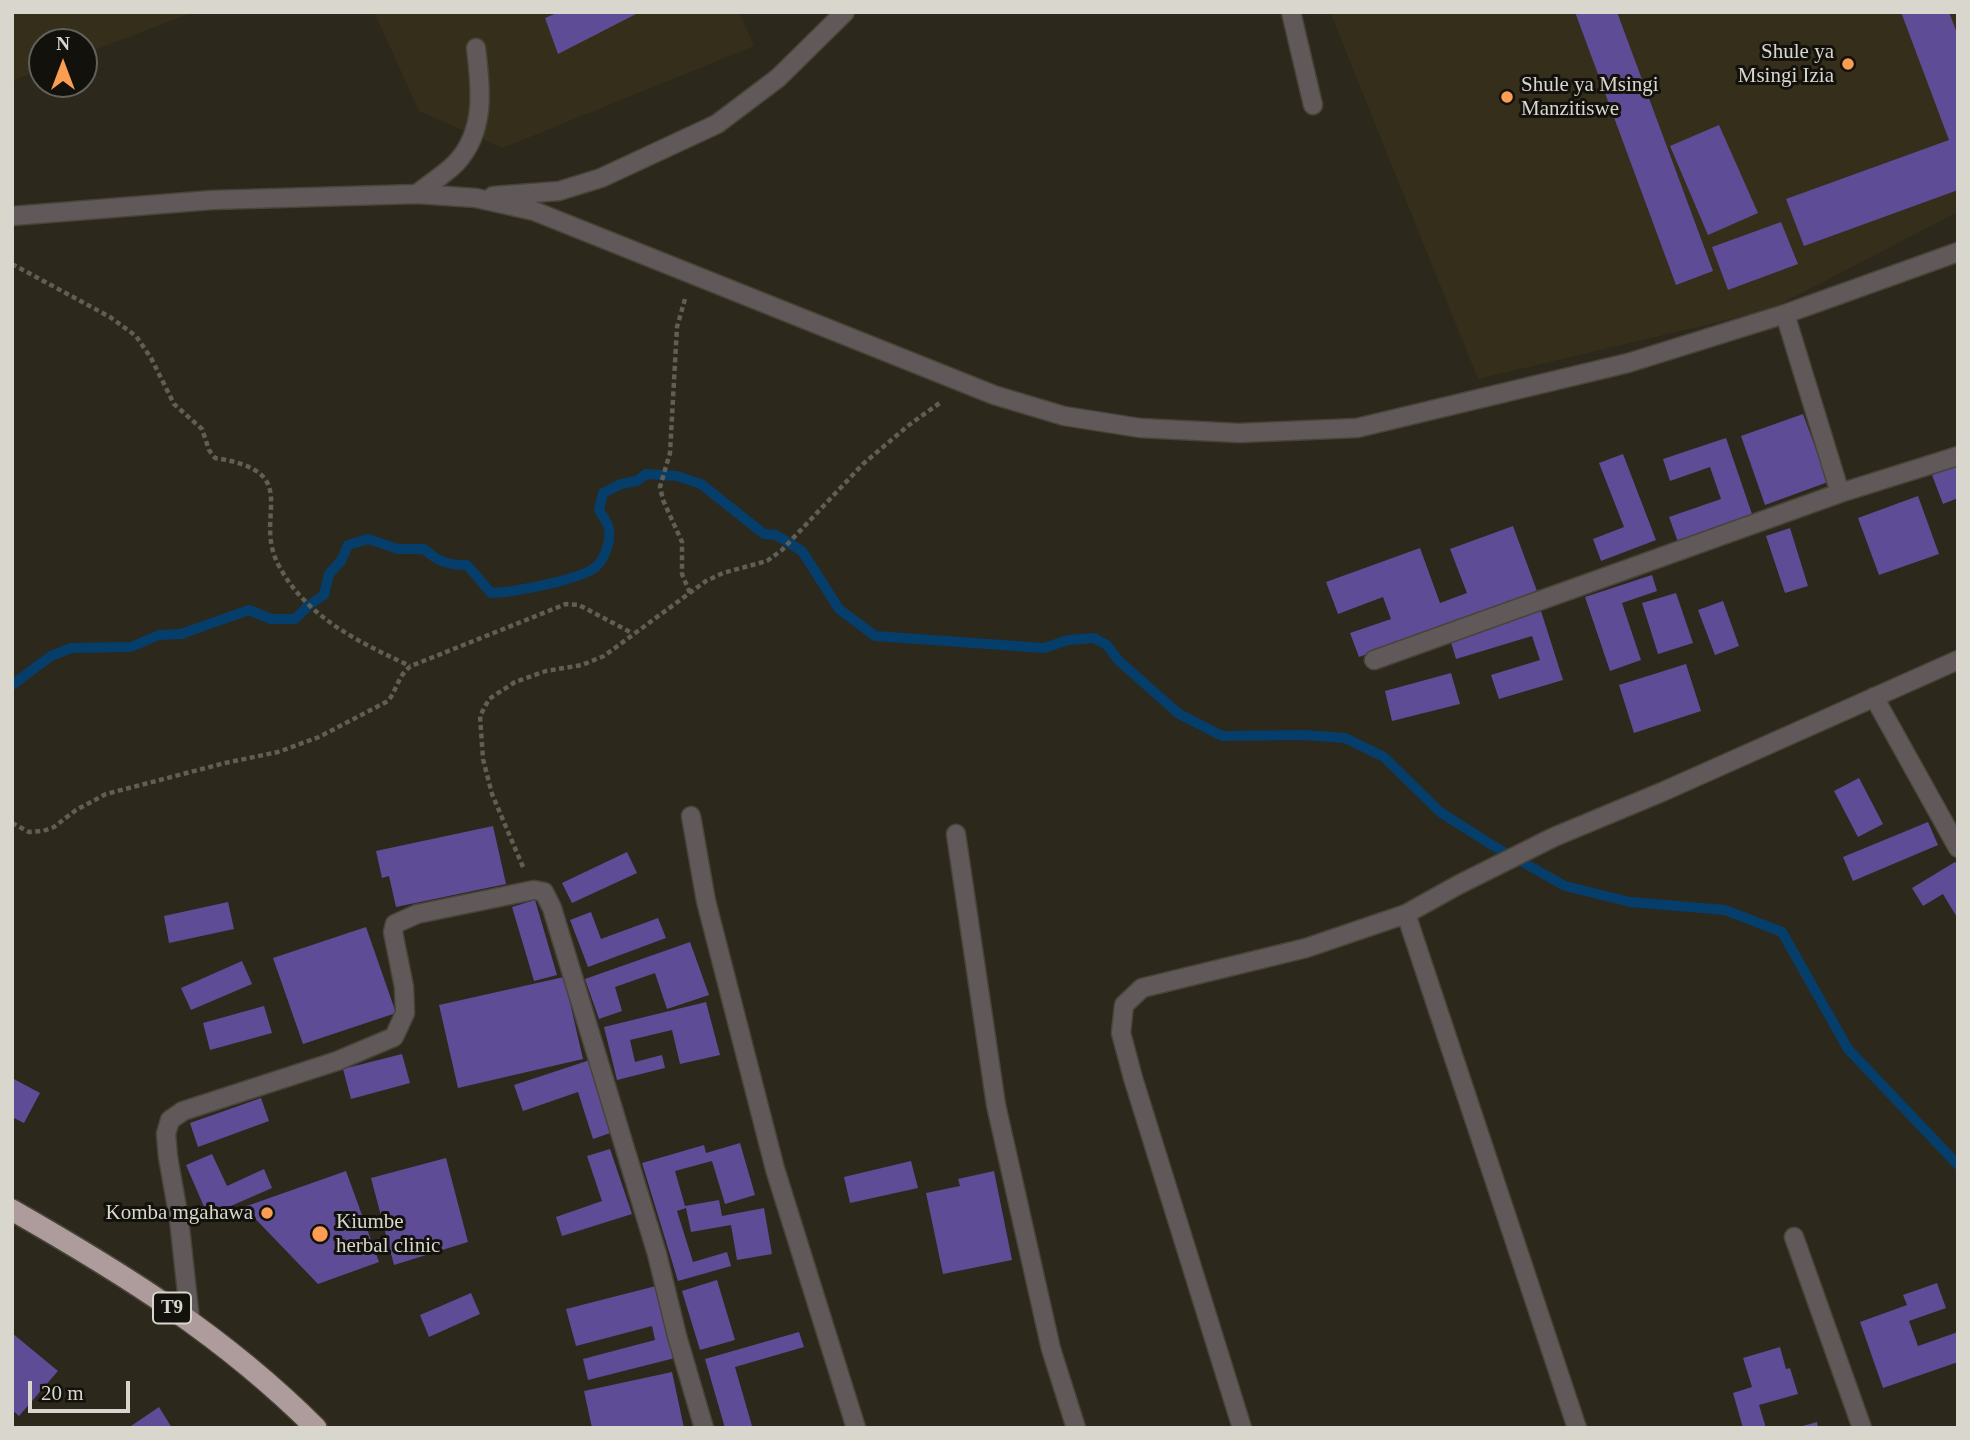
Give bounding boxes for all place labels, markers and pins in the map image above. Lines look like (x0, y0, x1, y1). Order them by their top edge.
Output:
place label: Shule ya Msingi Izia (1738, 39, 1834, 89)
marker: Shule ya Msingi Izia (1840, 56, 1856, 72)
place label: Shule ya Msingi Manzitiswe (1521, 72, 1659, 122)
marker: Shule ya Msingi Manzitiswe (1499, 89, 1515, 105)
place label: Komba mgahawa (105, 1200, 253, 1226)
marker: Komba mgahawa (259, 1205, 275, 1221)
place label: Kiumbe herbal clinic (336, 1209, 440, 1259)
marker: Kiumbe herbal clinic (310, 1224, 330, 1244)

